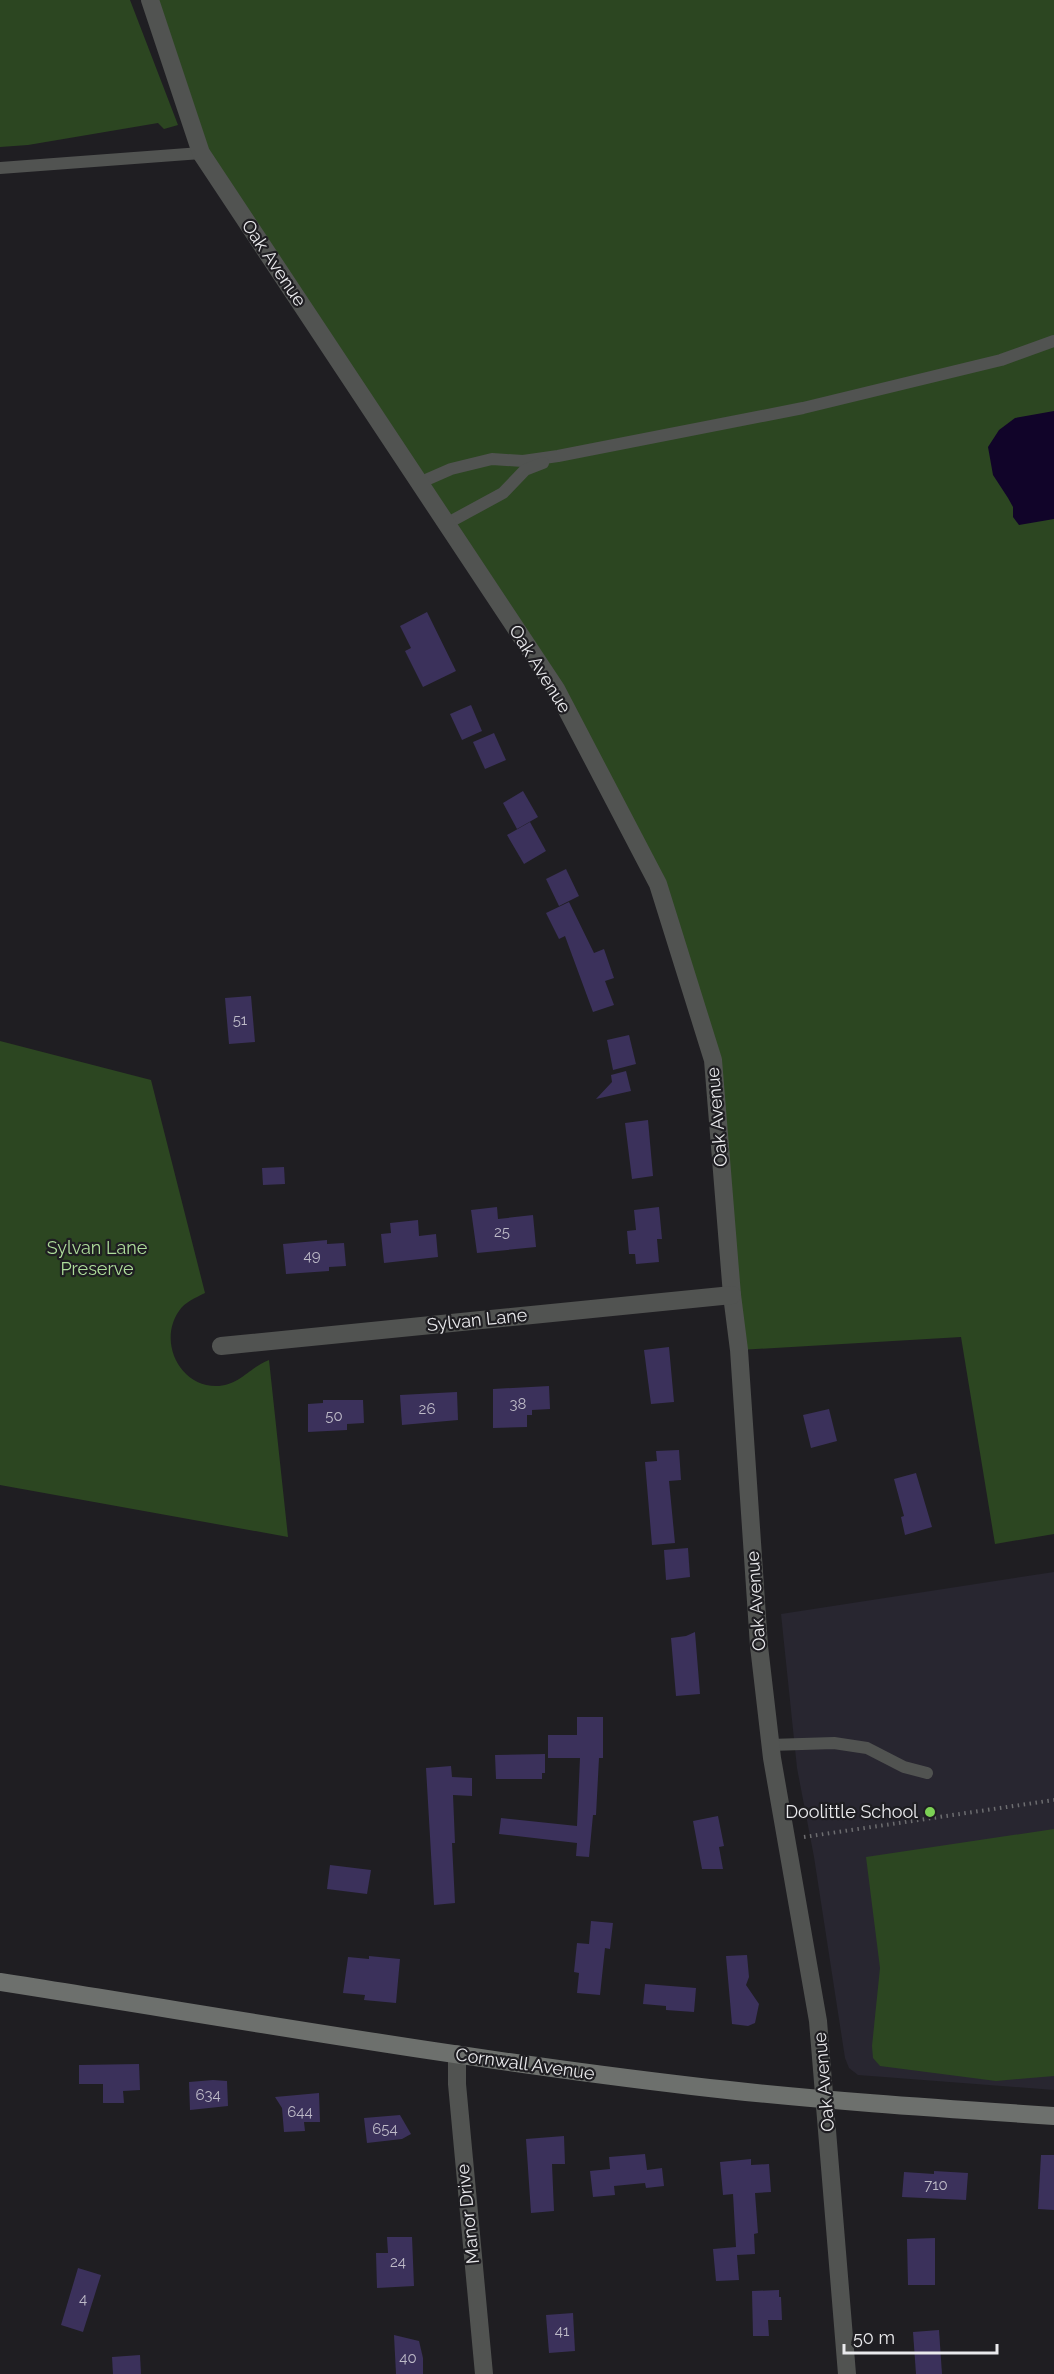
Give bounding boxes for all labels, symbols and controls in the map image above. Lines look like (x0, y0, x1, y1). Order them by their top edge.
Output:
street label: Oak Avenue (238, 215, 311, 310)
street label: Oak Avenue (505, 621, 576, 717)
house number: 51 (233, 1011, 248, 1029)
street label: Oak Avenue (702, 1066, 731, 1168)
house number: 25 (494, 1223, 510, 1241)
park label: Sylvan Lane Preserve (47, 1237, 148, 1279)
house number: 49 (304, 1247, 321, 1265)
street label: Sylvan Lane (426, 1304, 528, 1335)
house number: 38 (510, 1395, 527, 1413)
house number: 26 (419, 1400, 435, 1418)
house number: 50 (325, 1407, 343, 1425)
street label: Oak Avenue (742, 1550, 769, 1652)
place label: Doolittle School (785, 1801, 918, 1822)
marker: Doolittle School (923, 1805, 937, 1819)
street label: Oak Avenue (809, 2031, 838, 2133)
street label: Cornwall Avenue (454, 2043, 596, 2084)
house number: 634 (195, 2086, 221, 2104)
house number: 644 (287, 2103, 313, 2121)
house number: 654 (372, 2120, 398, 2138)
street label: Manor Drive (452, 2163, 483, 2265)
house number: 710 (924, 2176, 948, 2194)
house number: 24 (390, 2253, 406, 2271)
house number: 4 (79, 2290, 87, 2308)
scale bar (844, 2317, 997, 2355)
house number: 41 (555, 2322, 570, 2340)
text: 50 m (853, 2327, 895, 2348)
house number: 40 (399, 2349, 417, 2367)

